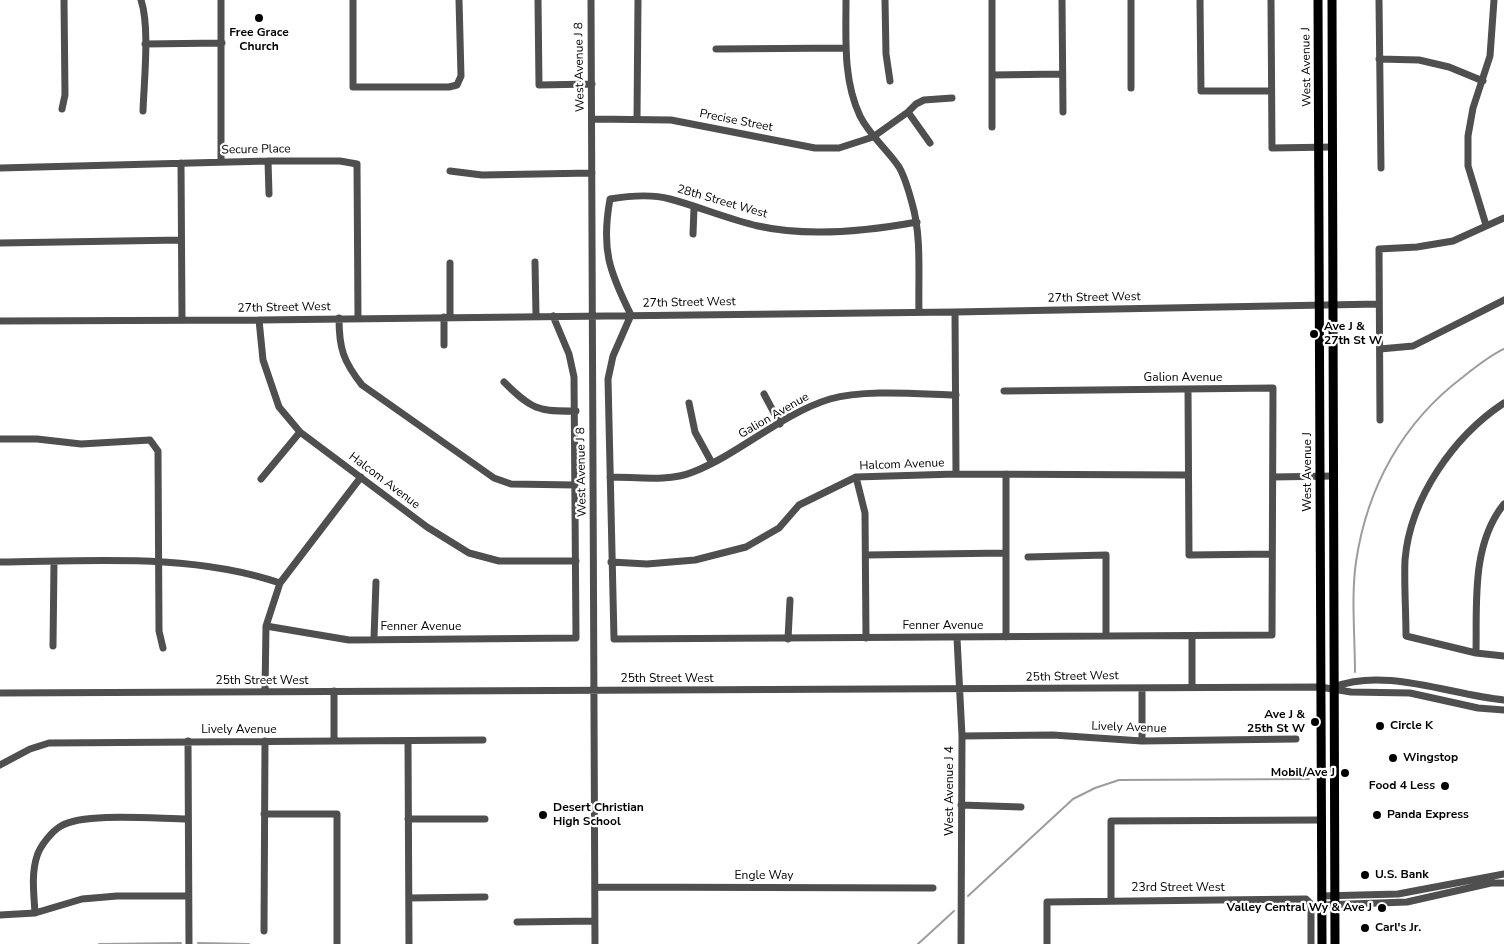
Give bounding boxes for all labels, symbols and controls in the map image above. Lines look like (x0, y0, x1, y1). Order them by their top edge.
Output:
marker: Free Grace Church (253, 12, 265, 24)
street label: West Avenue J 8 (572, 22, 588, 112)
place label: Free Grace Church (229, 26, 289, 54)
street label: West Avenue J (1299, 27, 1315, 107)
street label: Precise Street (698, 107, 774, 135)
street label: Secure Place (221, 142, 291, 158)
street label: 28th Street West (675, 182, 769, 222)
street label: 27th Street West (1047, 290, 1141, 306)
street label: 27th Street West (642, 295, 736, 311)
street label: 27th Street West (237, 300, 331, 316)
place label: Ave J & 27th St W (1324, 320, 1382, 348)
marker: Ave J & 27th St W (1308, 328, 1320, 340)
street label: Galion Avenue (1144, 371, 1222, 385)
street label: Galion Avenue (736, 390, 812, 442)
street label: West Avenue J 8 (574, 427, 590, 517)
street label: West Avenue J (1301, 432, 1315, 512)
street label: Halcom Avenue (346, 450, 422, 512)
street label: Halcom Avenue (859, 456, 945, 474)
street label: Fenner Avenue (903, 619, 983, 633)
street label: Fenner Avenue (381, 620, 461, 634)
street label: 25th Street West (1025, 669, 1119, 685)
street label: 25th Street West (620, 672, 714, 686)
street label: 25th Street West (215, 674, 309, 688)
place label: Ave J & 25th St W (1247, 708, 1305, 736)
marker: Ave J & 25th St W (1309, 716, 1321, 728)
street label: Lively Avenue (1091, 719, 1167, 737)
place label: Circle K (1390, 719, 1433, 733)
marker: Circle K (1374, 720, 1386, 732)
street label: Lively Avenue (201, 723, 277, 737)
street label: West Avenue J 4 (943, 746, 957, 836)
place label: Wingstop (1403, 751, 1458, 765)
marker: Wingstop (1387, 752, 1399, 764)
place label: Mobil/Ave J (1271, 766, 1335, 780)
marker: Mobil/Ave J (1339, 767, 1351, 779)
place label: Food 4 Less (1369, 779, 1435, 793)
marker: Food 4 Less (1439, 780, 1451, 792)
place label: Desert Christian High School (553, 801, 644, 829)
place label: Panda Express (1387, 808, 1469, 822)
marker: Desert Christian High School (537, 809, 549, 821)
marker: Panda Express (1371, 809, 1383, 821)
place label: U.S. Bank (1375, 868, 1429, 882)
street label: Engle Way (735, 869, 793, 883)
marker: U.S. Bank (1359, 869, 1371, 881)
street label: 23rd Street West (1131, 881, 1225, 895)
place label: Valley Central Wy & Ave J (1227, 901, 1372, 915)
marker: Valley Central Wy & Ave J (1376, 902, 1388, 914)
place label: Carl's Jr. (1375, 921, 1421, 935)
marker: Carl's Jr. (1359, 922, 1371, 934)

